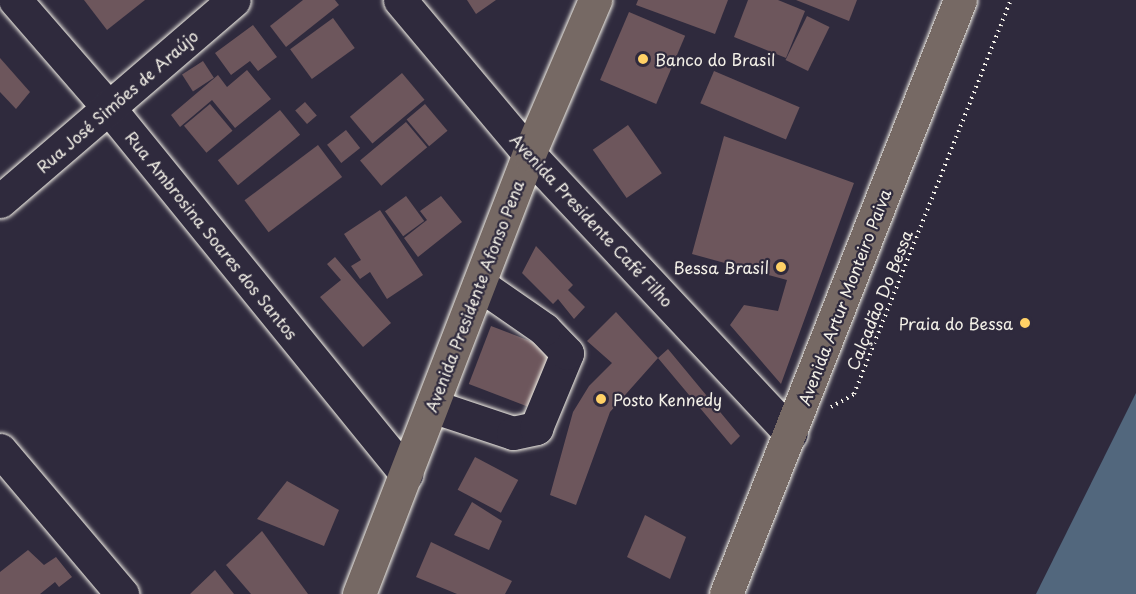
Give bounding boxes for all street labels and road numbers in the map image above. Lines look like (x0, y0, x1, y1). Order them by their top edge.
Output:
street label: Rua José Simões de Araújo (32, 25, 202, 177)
street label: Rua Ambrosina Soares dos Santos (122, 127, 302, 343)
street label: Avenida Presidente Café Filho (507, 130, 677, 310)
street label: Avenida Presidente Afonso Pena (421, 177, 527, 415)
street label: Avenida Artur Monteiro Paiva (794, 186, 894, 408)
street label: Calçadão Do Bessa (842, 227, 916, 373)

